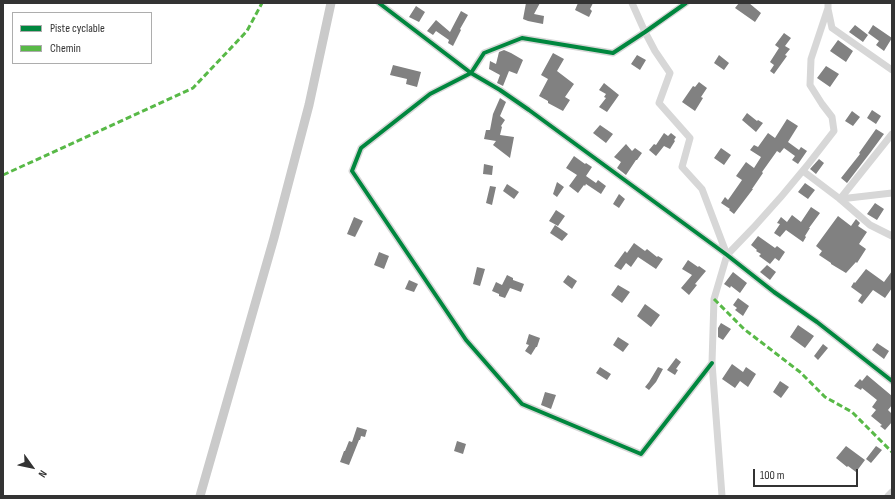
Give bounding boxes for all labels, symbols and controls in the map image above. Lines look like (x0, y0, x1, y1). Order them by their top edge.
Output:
legend (12, 12, 152, 64)
text: Piste cyclable (50, 21, 105, 36)
text: Chemin (50, 41, 81, 56)
north arrow (12, 447, 52, 487)
scale bar (755, 461, 860, 487)
text: N (35, 468, 50, 480)
text: 100 m (760, 468, 785, 483)

